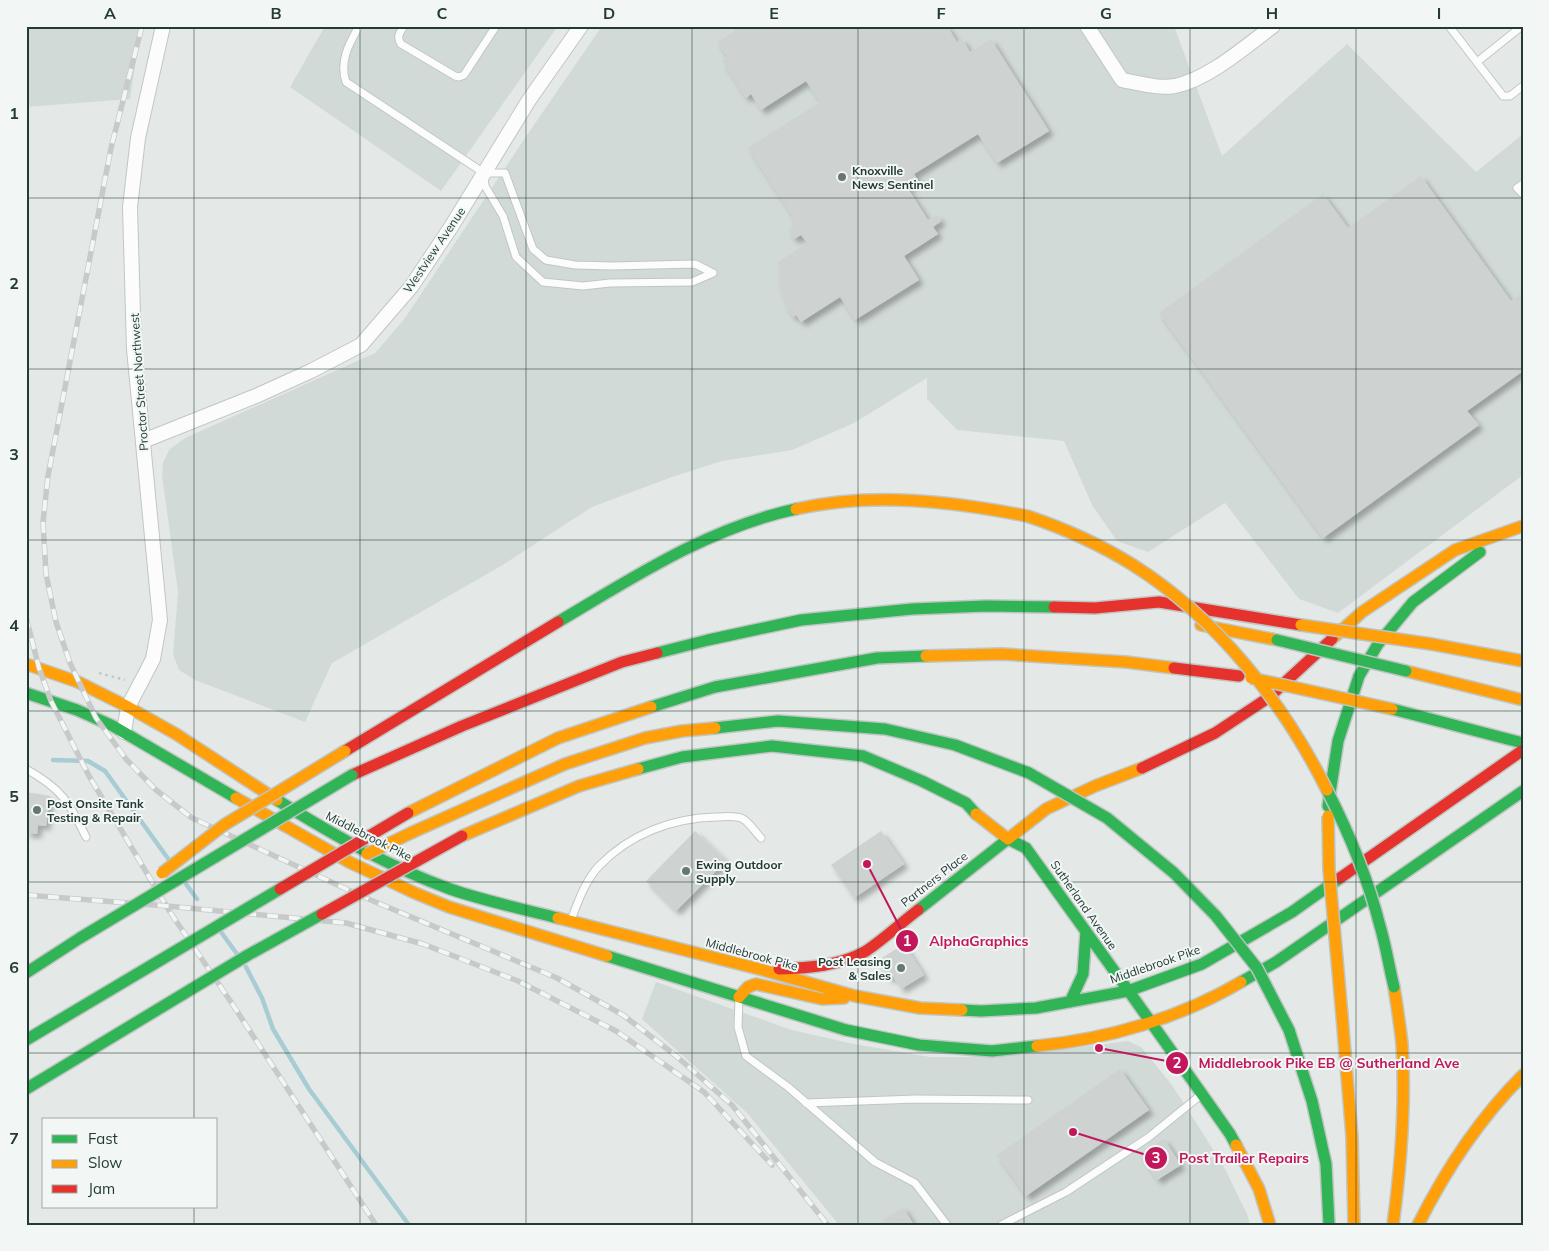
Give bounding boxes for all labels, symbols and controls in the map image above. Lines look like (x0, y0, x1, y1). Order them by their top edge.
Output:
text: A (104, 3, 116, 23)
text: B (270, 3, 282, 23)
text: C (437, 3, 448, 23)
text: D (603, 3, 615, 23)
text: E (769, 3, 779, 23)
text: F (936, 3, 946, 23)
text: G (1100, 3, 1112, 23)
text: H (1266, 3, 1278, 23)
text: I (1437, 3, 1441, 23)
text: 1 (9, 103, 19, 123)
place label: Knoxville News Sentinel (852, 163, 934, 192)
marker: Knoxville News Sentinel (836, 171, 848, 183)
street label: Westview Avenue (400, 204, 468, 296)
text: 2 (9, 273, 19, 293)
street label: Proctor Street Northwest (127, 313, 151, 451)
text: 3 (9, 444, 19, 464)
text: 4 (9, 615, 19, 635)
text: 5 (9, 786, 19, 806)
place label: Post Onsite Tank Testing & Repair (47, 796, 144, 825)
marker: Post Onsite Tank Testing & Repair (31, 804, 43, 816)
street label: Middlebrook Pike (323, 808, 415, 864)
street label: Partners Place (898, 848, 970, 910)
place label: Ewing Outdoor Supply (696, 857, 782, 886)
street label: Sutherland Avenue (1048, 857, 1120, 953)
marker: Ewing Outdoor Supply (680, 865, 692, 877)
callout: AlphaGraphics (895, 927, 1039, 956)
text: 1 (902, 931, 912, 950)
text: AlphaGraphics (929, 932, 1029, 950)
street label: Middlebrook Pike (704, 935, 800, 973)
street label: Middlebrook Pike (1108, 942, 1202, 986)
place label: Post Leasing & Sales (818, 954, 891, 983)
text: 6 (9, 957, 19, 977)
marker: Post Leasing & Sales (895, 962, 907, 974)
callout: Middlebrook Pike EB @ Sutherland Ave (1164, 1049, 1470, 1078)
text: 2 (1172, 1053, 1182, 1072)
text: Middlebrook Pike EB @ Sutherland Ave (1199, 1054, 1460, 1072)
legend (42, 1118, 218, 1208)
text: 7 (9, 1128, 19, 1148)
text: Fast (88, 1129, 118, 1148)
callout: Post Trailer Repairs (1144, 1143, 1319, 1172)
text: 3 (1151, 1148, 1161, 1167)
text: Post Trailer Repairs (1179, 1149, 1309, 1167)
text: Slow (88, 1153, 122, 1172)
text: Jam (88, 1179, 115, 1198)

